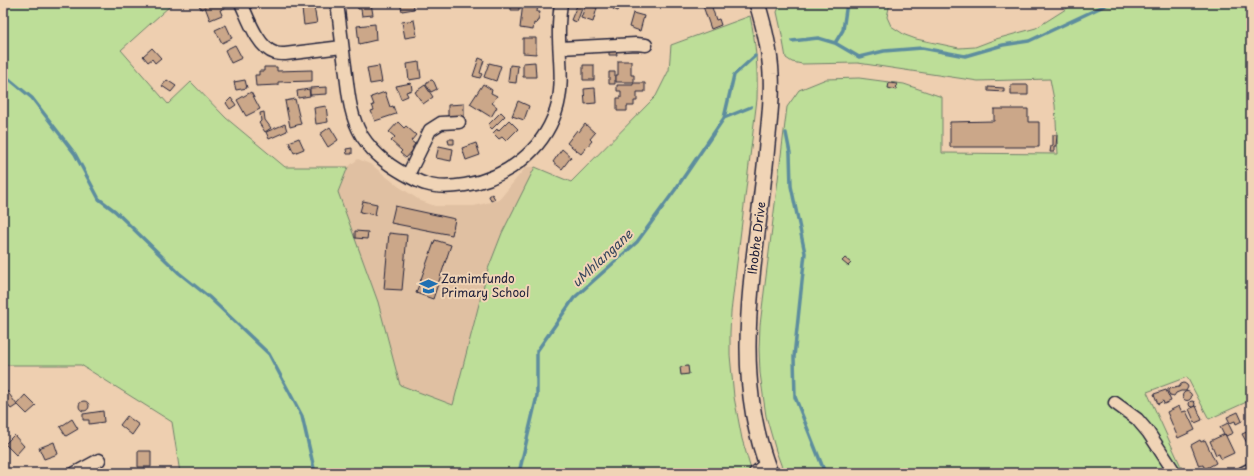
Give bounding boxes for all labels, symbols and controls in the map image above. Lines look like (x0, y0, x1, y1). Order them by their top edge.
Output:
street label: Ihobhe Drive (743, 200, 769, 275)
water label: uMhlangane (567, 224, 637, 291)
place label: Zamimfundo Primary School (441, 269, 529, 301)
school or university icon: Zamimfundo Primary School (418, 276, 438, 296)

